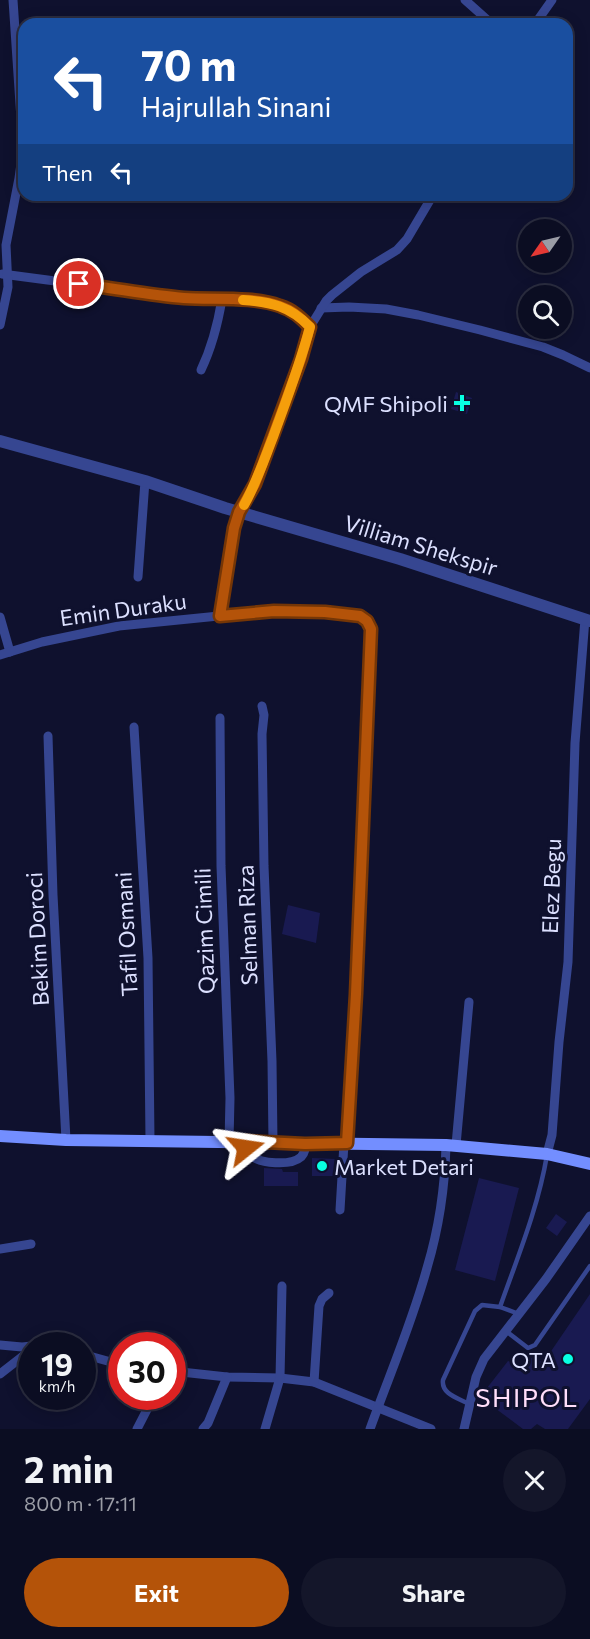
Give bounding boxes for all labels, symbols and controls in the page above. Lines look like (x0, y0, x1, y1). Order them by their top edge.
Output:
text: 70 m (141, 38, 236, 90)
icon: left (42, 42, 120, 120)
text: Hajrullah Sinani (141, 90, 331, 123)
icon: left (105, 156, 138, 189)
text: Then (42, 159, 93, 186)
north arrow (518, 219, 572, 273)
map controls (518, 219, 572, 339)
pin (53, 258, 104, 309)
icon: arrive (62, 267, 95, 300)
button: search (518, 285, 572, 339)
place label: QMF Shipoli (324, 390, 448, 417)
marker: QMF Shipoli (453, 394, 471, 412)
street label: Villiam Shekspir (341, 509, 501, 581)
street label: Emin Duraku (58, 587, 188, 631)
street label: Elez Begu (536, 838, 566, 934)
street label: Selman Riza (231, 864, 263, 986)
street label: Qazim Cimili (188, 867, 220, 995)
street label: Bekim Doroci (20, 871, 54, 1007)
street label: Tafil Osmani (109, 871, 143, 997)
position arrow (214, 1116, 278, 1180)
place label: Market Detari (334, 1153, 474, 1180)
marker: Market Detari (315, 1159, 329, 1173)
speed limit sign: 30 (108, 1332, 186, 1410)
text: 19 (41, 1345, 73, 1382)
place label: QTA (511, 1346, 556, 1373)
marker: QTA (561, 1352, 575, 1366)
text: km/h (39, 1377, 75, 1395)
district label: SHIPOL (475, 1381, 579, 1412)
text: 2 min (24, 1446, 114, 1490)
button: close (503, 1449, 566, 1512)
text: 800 m · 17:11 (24, 1491, 137, 1515)
button: Exit (24, 1558, 289, 1627)
button: Share (301, 1558, 566, 1627)

